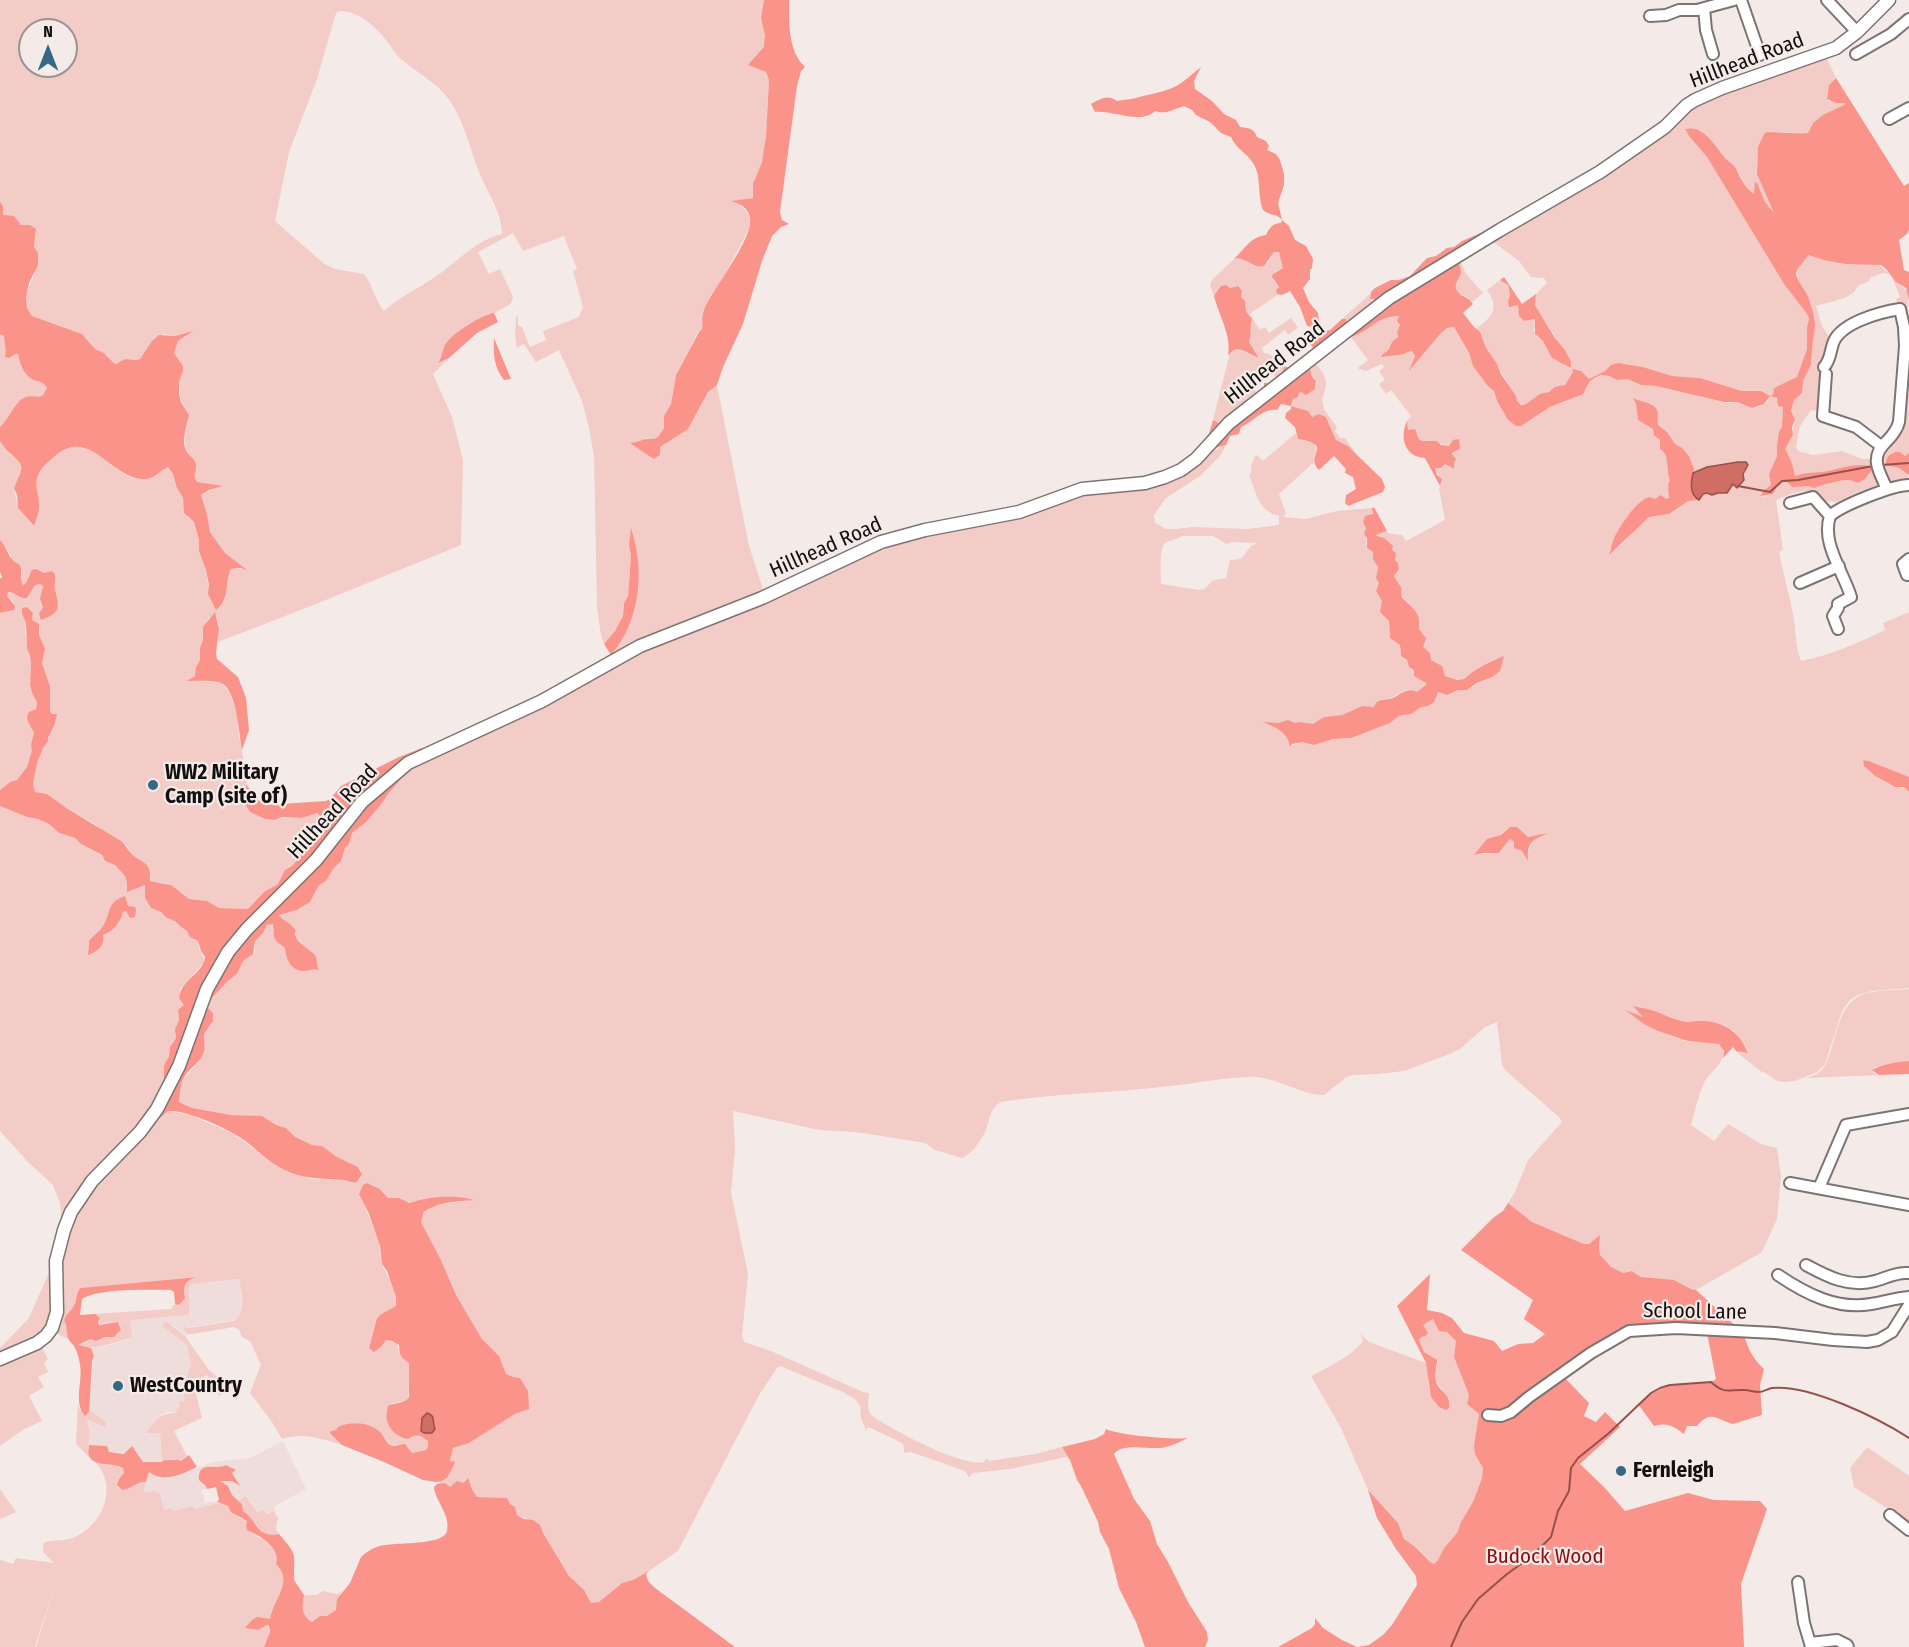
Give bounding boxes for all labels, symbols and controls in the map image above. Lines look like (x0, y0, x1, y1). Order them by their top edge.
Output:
north arrow (18, 18, 78, 78)
text: N (43, 22, 53, 41)
street label: Hillhead Road (1686, 28, 1808, 94)
street label: Hillhead Road (1220, 316, 1330, 410)
street label: Hillhead Road (766, 512, 886, 584)
street label: Hillhead Road (283, 759, 383, 865)
place label: WW2 Military Camp (site of) (165, 760, 287, 810)
marker: WW2 Military Camp (site of) (146, 778, 160, 792)
street label: School Lane (1643, 1298, 1747, 1326)
place label: WestCountry (130, 1373, 242, 1399)
marker: WestCountry (111, 1379, 125, 1393)
place label: Fernleigh (1633, 1458, 1714, 1484)
marker: Fernleigh (1614, 1464, 1628, 1478)
park label: Budock Wood (1486, 1544, 1604, 1570)

